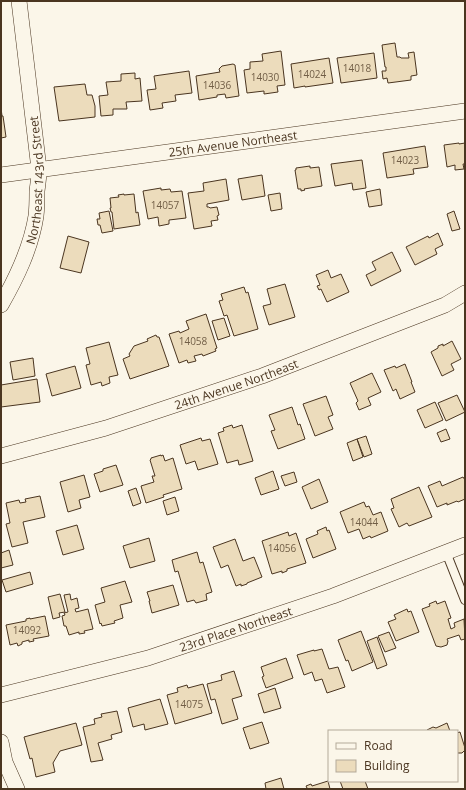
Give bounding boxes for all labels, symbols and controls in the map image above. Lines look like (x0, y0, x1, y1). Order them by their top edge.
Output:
house number: 14018 (343, 61, 372, 75)
house number: 14024 (298, 67, 327, 81)
house number: 14030 (251, 70, 280, 84)
house number: 14036 (203, 78, 232, 92)
street label: Northeast 143rd Street (21, 115, 48, 246)
street label: 25th Avenue Northeast (167, 126, 298, 160)
house number: 14023 (391, 153, 420, 167)
house number: 14057 (151, 198, 180, 212)
house number: 14058 (179, 334, 208, 348)
street label: 24th Avenue Northeast (172, 354, 300, 413)
house number: 14044 (350, 515, 379, 529)
house number: 14056 (268, 541, 297, 555)
street label: 23rd Place Northeast (177, 602, 294, 655)
house number: 14092 (13, 623, 42, 637)
house number: 14075 (175, 697, 204, 711)
legend (328, 730, 458, 782)
text: Road (364, 737, 393, 754)
text: Building (364, 757, 410, 774)

